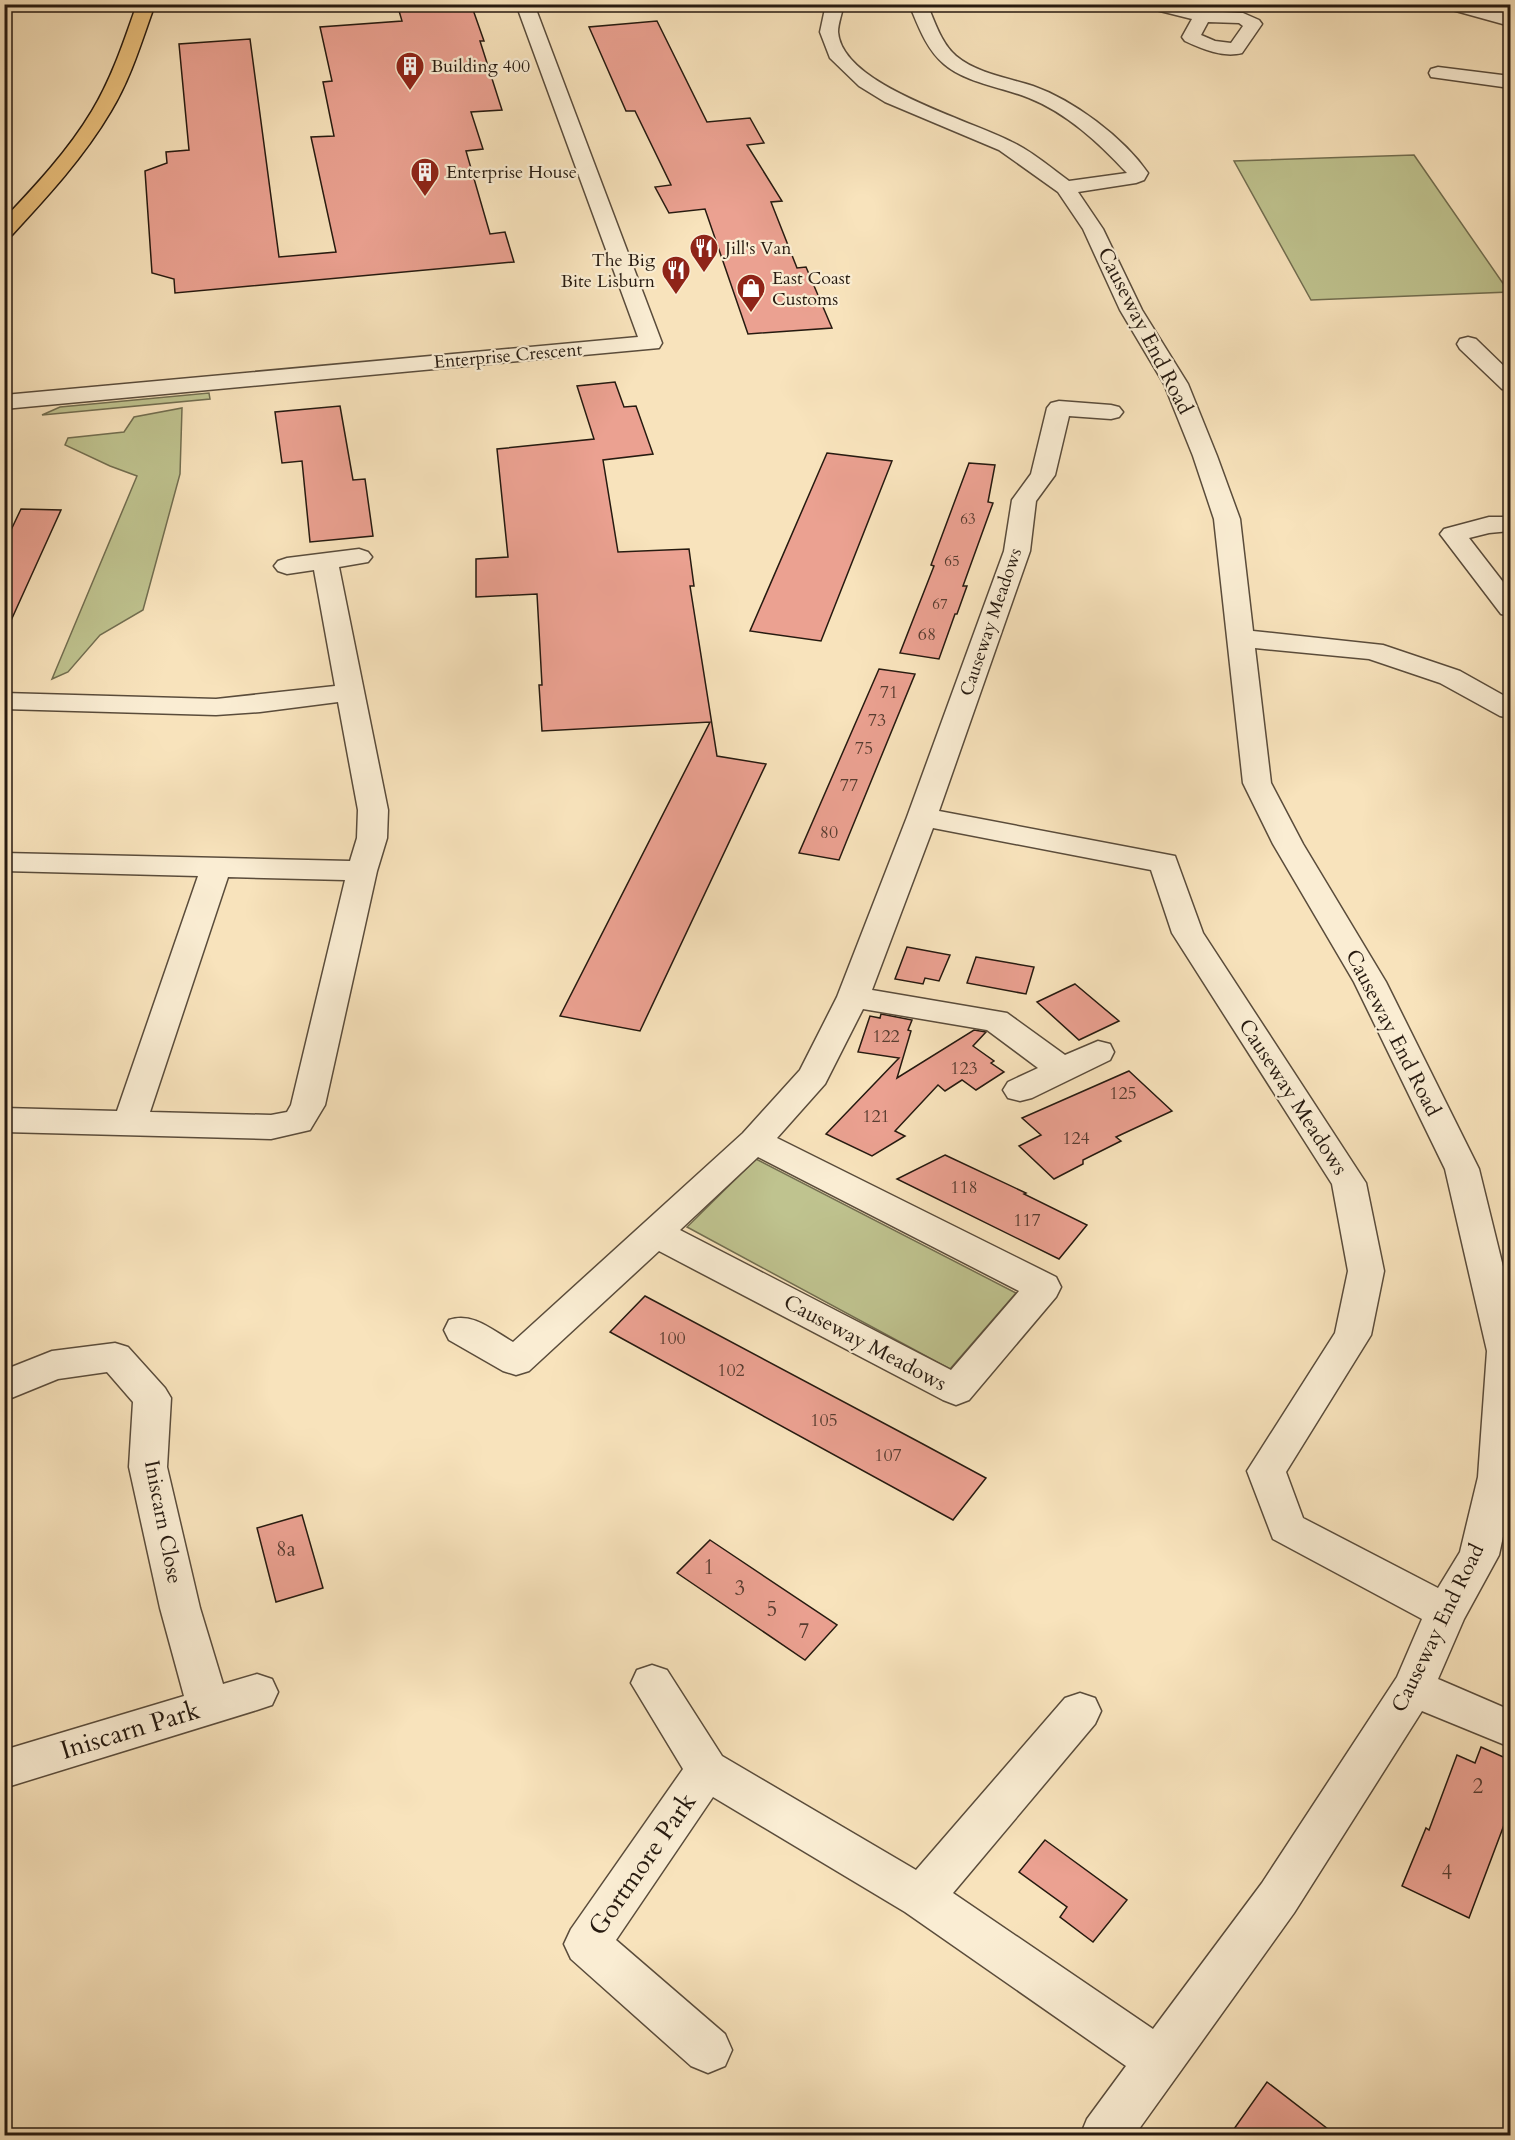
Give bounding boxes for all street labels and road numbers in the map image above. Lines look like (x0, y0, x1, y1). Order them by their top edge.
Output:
street label: Causeway End Road (1090, 243, 1200, 419)
street label: Enterprise Crescent (433, 337, 584, 375)
street label: Causeway Meadows (954, 545, 1028, 699)
street label: Causeway End Road (1338, 945, 1448, 1121)
street label: Causeway Meadows (1232, 1013, 1354, 1181)
street label: Causeway Meadows (778, 1288, 952, 1398)
street label: Iniscarn Close (137, 1458, 189, 1586)
street label: Causeway End Road (1385, 1539, 1491, 1717)
street label: Iniscarn Park (56, 1692, 204, 1768)
street label: Gortmore Park (580, 1786, 704, 1942)

